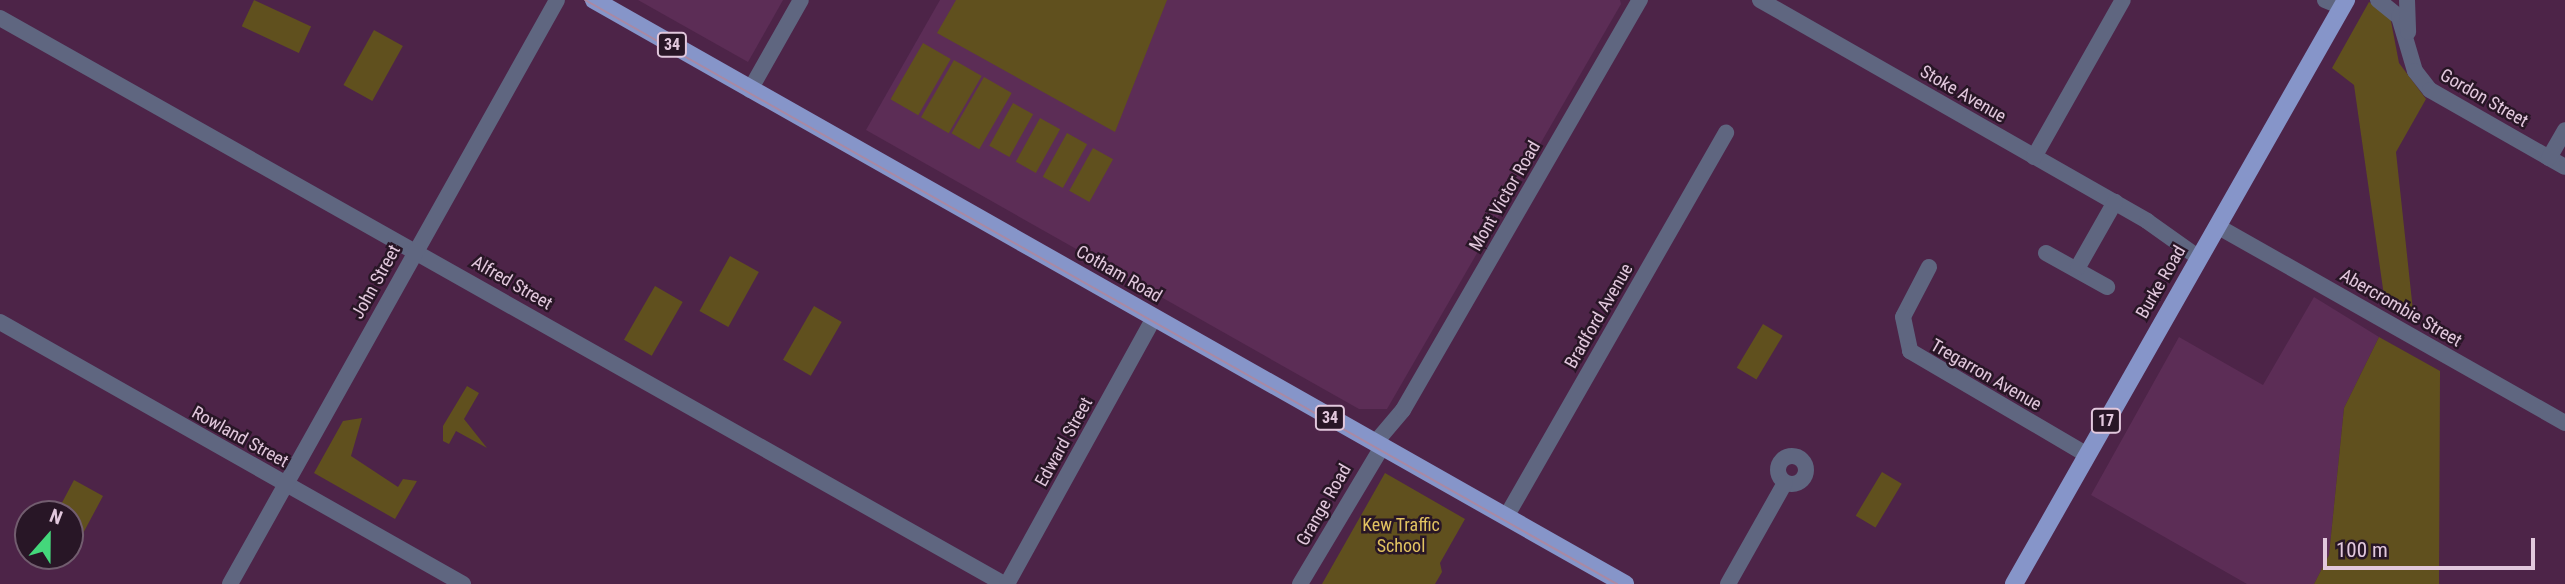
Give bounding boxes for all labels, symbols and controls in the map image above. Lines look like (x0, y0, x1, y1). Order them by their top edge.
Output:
road number: 34 (656, 32, 688, 58)
street label: Stoke Avenue (1916, 61, 2010, 127)
street label: Gordon Street (2436, 64, 2532, 132)
street label: Mont Victor Road (1465, 137, 1545, 255)
street label: John Street (347, 241, 405, 323)
street label: Cotham Road (1072, 241, 1166, 307)
street label: Burke Road (2131, 242, 2191, 322)
street label: Alfred Street (468, 251, 556, 315)
street label: Bradford Avenue (1560, 260, 1638, 372)
street label: Abercrombie Street (2336, 264, 2466, 352)
street label: Tregarron Avenue (1927, 335, 2045, 415)
street label: Edward Street (1031, 394, 1097, 490)
street label: Rowland Street (188, 402, 292, 472)
road number: 34 (1314, 406, 1346, 430)
road number: 17 (2090, 408, 2122, 434)
street label: Grange Road (1292, 460, 1356, 550)
north arrow (14, 500, 84, 570)
text: N (46, 504, 66, 530)
park label: Kew Traffic School (1362, 515, 1440, 558)
scale bar (2327, 524, 2539, 568)
text: 100 m (2336, 538, 2388, 562)

